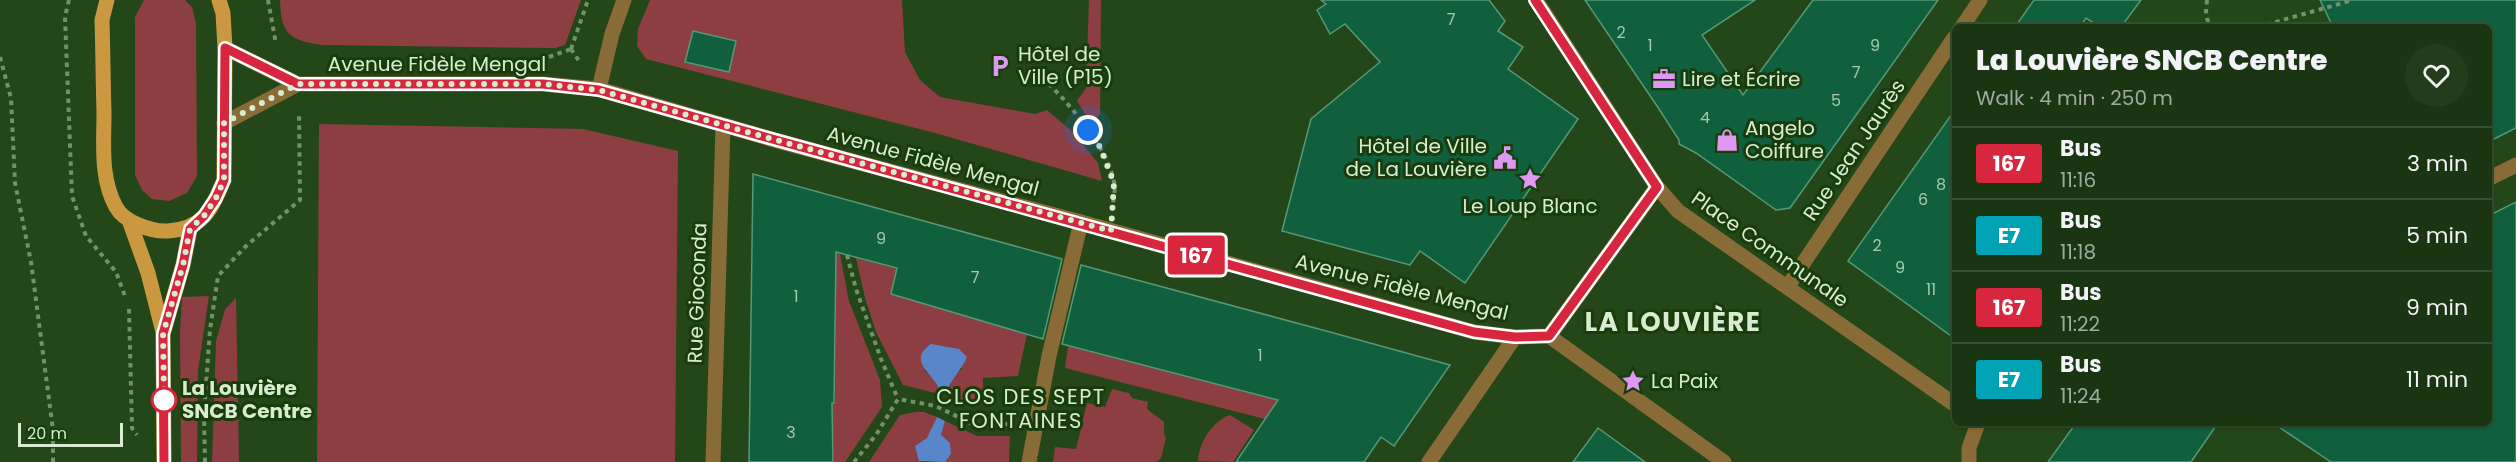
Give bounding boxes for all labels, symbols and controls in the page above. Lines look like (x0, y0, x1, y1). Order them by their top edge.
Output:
house number: 7 (1447, 8, 1456, 31)
house number: 2 (1616, 21, 1626, 44)
house number: 1 (1647, 34, 1653, 57)
house number: 9 (1870, 34, 1880, 57)
place label: Hôtel de Ville (P15) (1018, 40, 1113, 91)
text: La Louvière SNCB Centre (1976, 41, 2327, 80)
button: heart (2405, 44, 2468, 107)
street label: Avenue Fidèle Mengal (328, 50, 546, 78)
parking icon: Hôtel de Ville (P15) (987, 53, 1013, 79)
house number: 7 (1852, 61, 1861, 84)
place label: Lire et Écrire (1682, 65, 1800, 93)
office icon: Lire et Écrire (1651, 66, 1677, 92)
street label: Rue Jean Jaurès (1796, 74, 1912, 226)
text: Walk · 4 min · 250 m (1976, 84, 2173, 112)
house number: 5 (1831, 89, 1841, 112)
house number: 4 (1700, 106, 1710, 129)
place label: Angelo Coiffure (1745, 114, 1824, 165)
your location (1073, 115, 1103, 145)
street label: Avenue Fidèle Mengal (824, 119, 1042, 203)
shop icon: Angelo Coiffure (1714, 127, 1740, 153)
place label: Hôtel de Ville de La Louvière (1346, 132, 1487, 183)
text: Bus (2060, 133, 2102, 164)
public building icon: Hôtel de Ville de La Louvière (1492, 145, 1518, 171)
text: 3 min (2407, 148, 2468, 179)
text: 167 (1993, 149, 2025, 178)
place icon: Le Loup Blanc (1517, 166, 1543, 192)
text: 11:16 (2060, 166, 2096, 194)
house number: 8 (1936, 173, 1946, 196)
street label: Place Communale (1686, 184, 1854, 314)
house number: 6 (1918, 188, 1928, 211)
place label: Le Loup Blanc (1462, 192, 1598, 220)
text: Bus (2060, 205, 2102, 236)
text: 5 min (2406, 220, 2468, 251)
text: E7 (1998, 221, 2020, 250)
street label: Rue Gioconda (681, 222, 713, 364)
house number: 9 (876, 227, 886, 250)
house number: 2 (1872, 234, 1882, 257)
line badge: 167 (1162, 236, 1230, 274)
text: 11:18 (2060, 238, 2096, 266)
text: 167 (1180, 241, 1212, 270)
street label: Avenue Fidèle Mengal (1293, 247, 1511, 327)
house number: 9 (1895, 256, 1905, 279)
house number: 7 (971, 266, 980, 289)
text: Bus (2060, 277, 2102, 308)
house number: 11 (1926, 278, 1936, 301)
house number: 1 (793, 285, 799, 308)
text: 9 min (2406, 292, 2468, 323)
text: 167 (1993, 293, 2025, 322)
district label: LA LOUVIÈRE (1585, 304, 1761, 340)
text: 11:22 (2060, 310, 2100, 338)
house number: 1 (1257, 344, 1263, 367)
text: Bus (2060, 349, 2102, 380)
text: 11 min (2406, 364, 2468, 395)
text: E7 (1998, 365, 2020, 394)
place label: La Paix (1651, 367, 1719, 395)
place icon: La Paix (1620, 368, 1646, 394)
place label: La Louvière SNCB Centre (182, 374, 312, 425)
district label: CLOS DES SEPT FONTAINES (936, 382, 1106, 435)
text: 11:24 (2060, 382, 2101, 410)
marker: La Louvière SNCB Centre (151, 387, 177, 413)
scale bar (18, 420, 123, 448)
house number: 3 (786, 421, 796, 444)
text: 20 m (27, 422, 67, 445)

